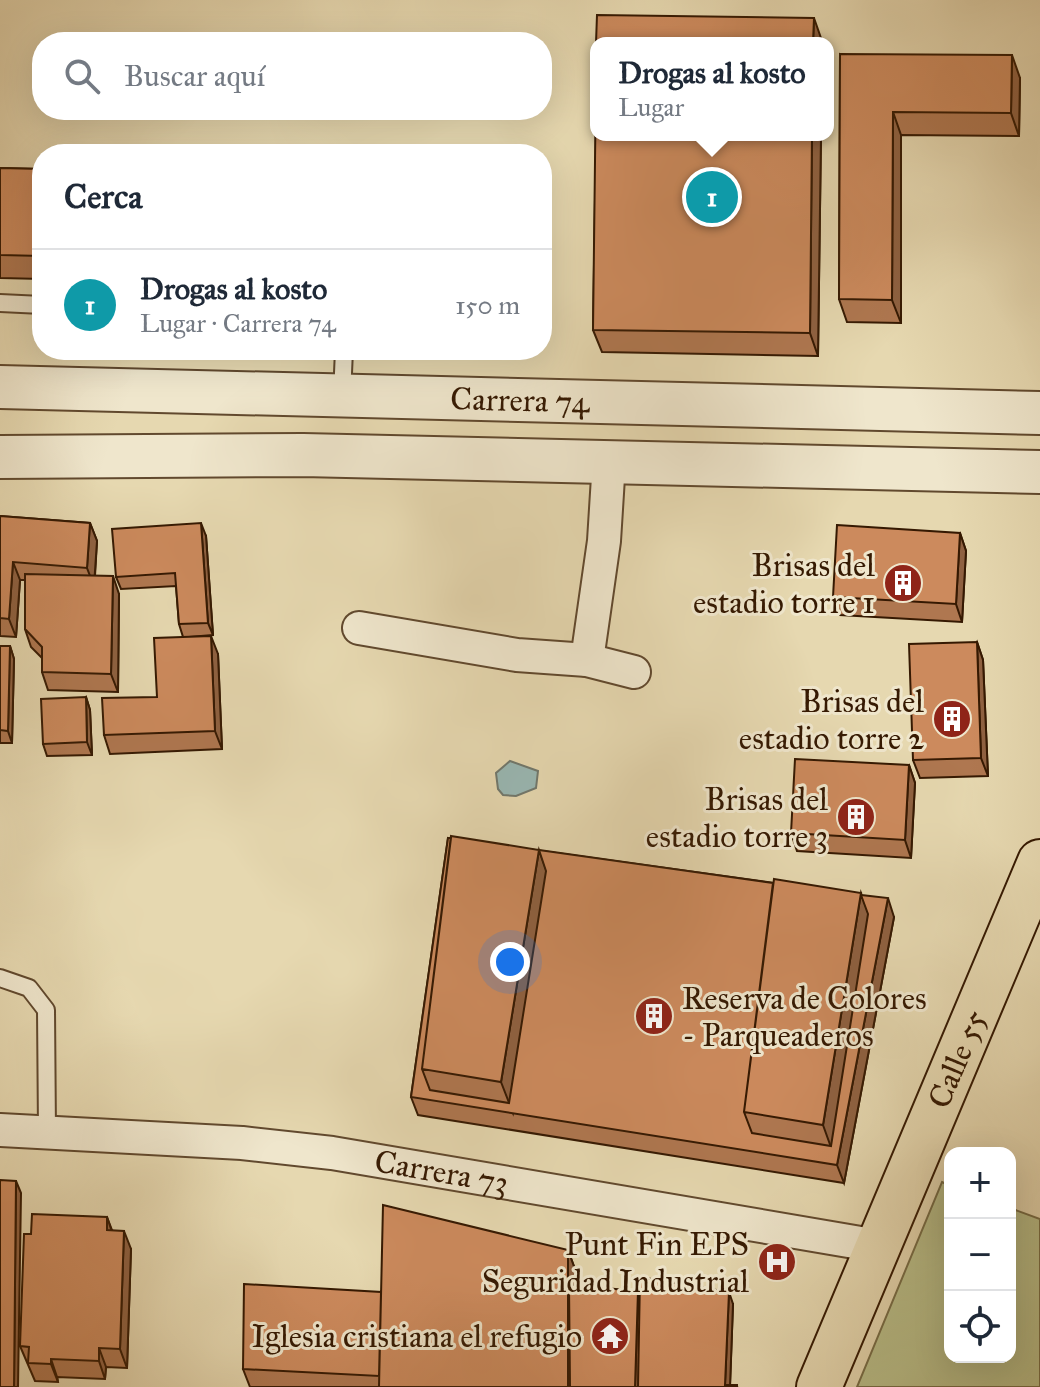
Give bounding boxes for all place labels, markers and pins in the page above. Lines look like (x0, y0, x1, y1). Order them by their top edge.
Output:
pin: 1 (686, 167, 738, 227)
place label: Brisas del estadio torre 1 (693, 546, 875, 622)
building icon: Brisas del estadio torre 1 (882, 562, 924, 604)
place label: Brisas del estadio torre 2 (739, 682, 924, 758)
building icon: Brisas del estadio torre 2 (931, 698, 973, 740)
place label: Brisas del estadio torre 3 (646, 780, 828, 856)
building icon: Brisas del estadio torre 3 (835, 796, 877, 838)
place label: Reserva de Colores - Parqueaderos (682, 979, 927, 1055)
building icon: Reserva de Colores - Parqueaderos (633, 995, 675, 1037)
place label: Punt Fin EPS Seguridad Industrial (482, 1225, 749, 1301)
hospital icon: Punt Fin EPS Seguridad Industrial (756, 1241, 798, 1283)
temple icon: Iglesia cristiana el refugio (589, 1315, 631, 1357)
place label: Iglesia cristiana el refugio (252, 1317, 582, 1356)

